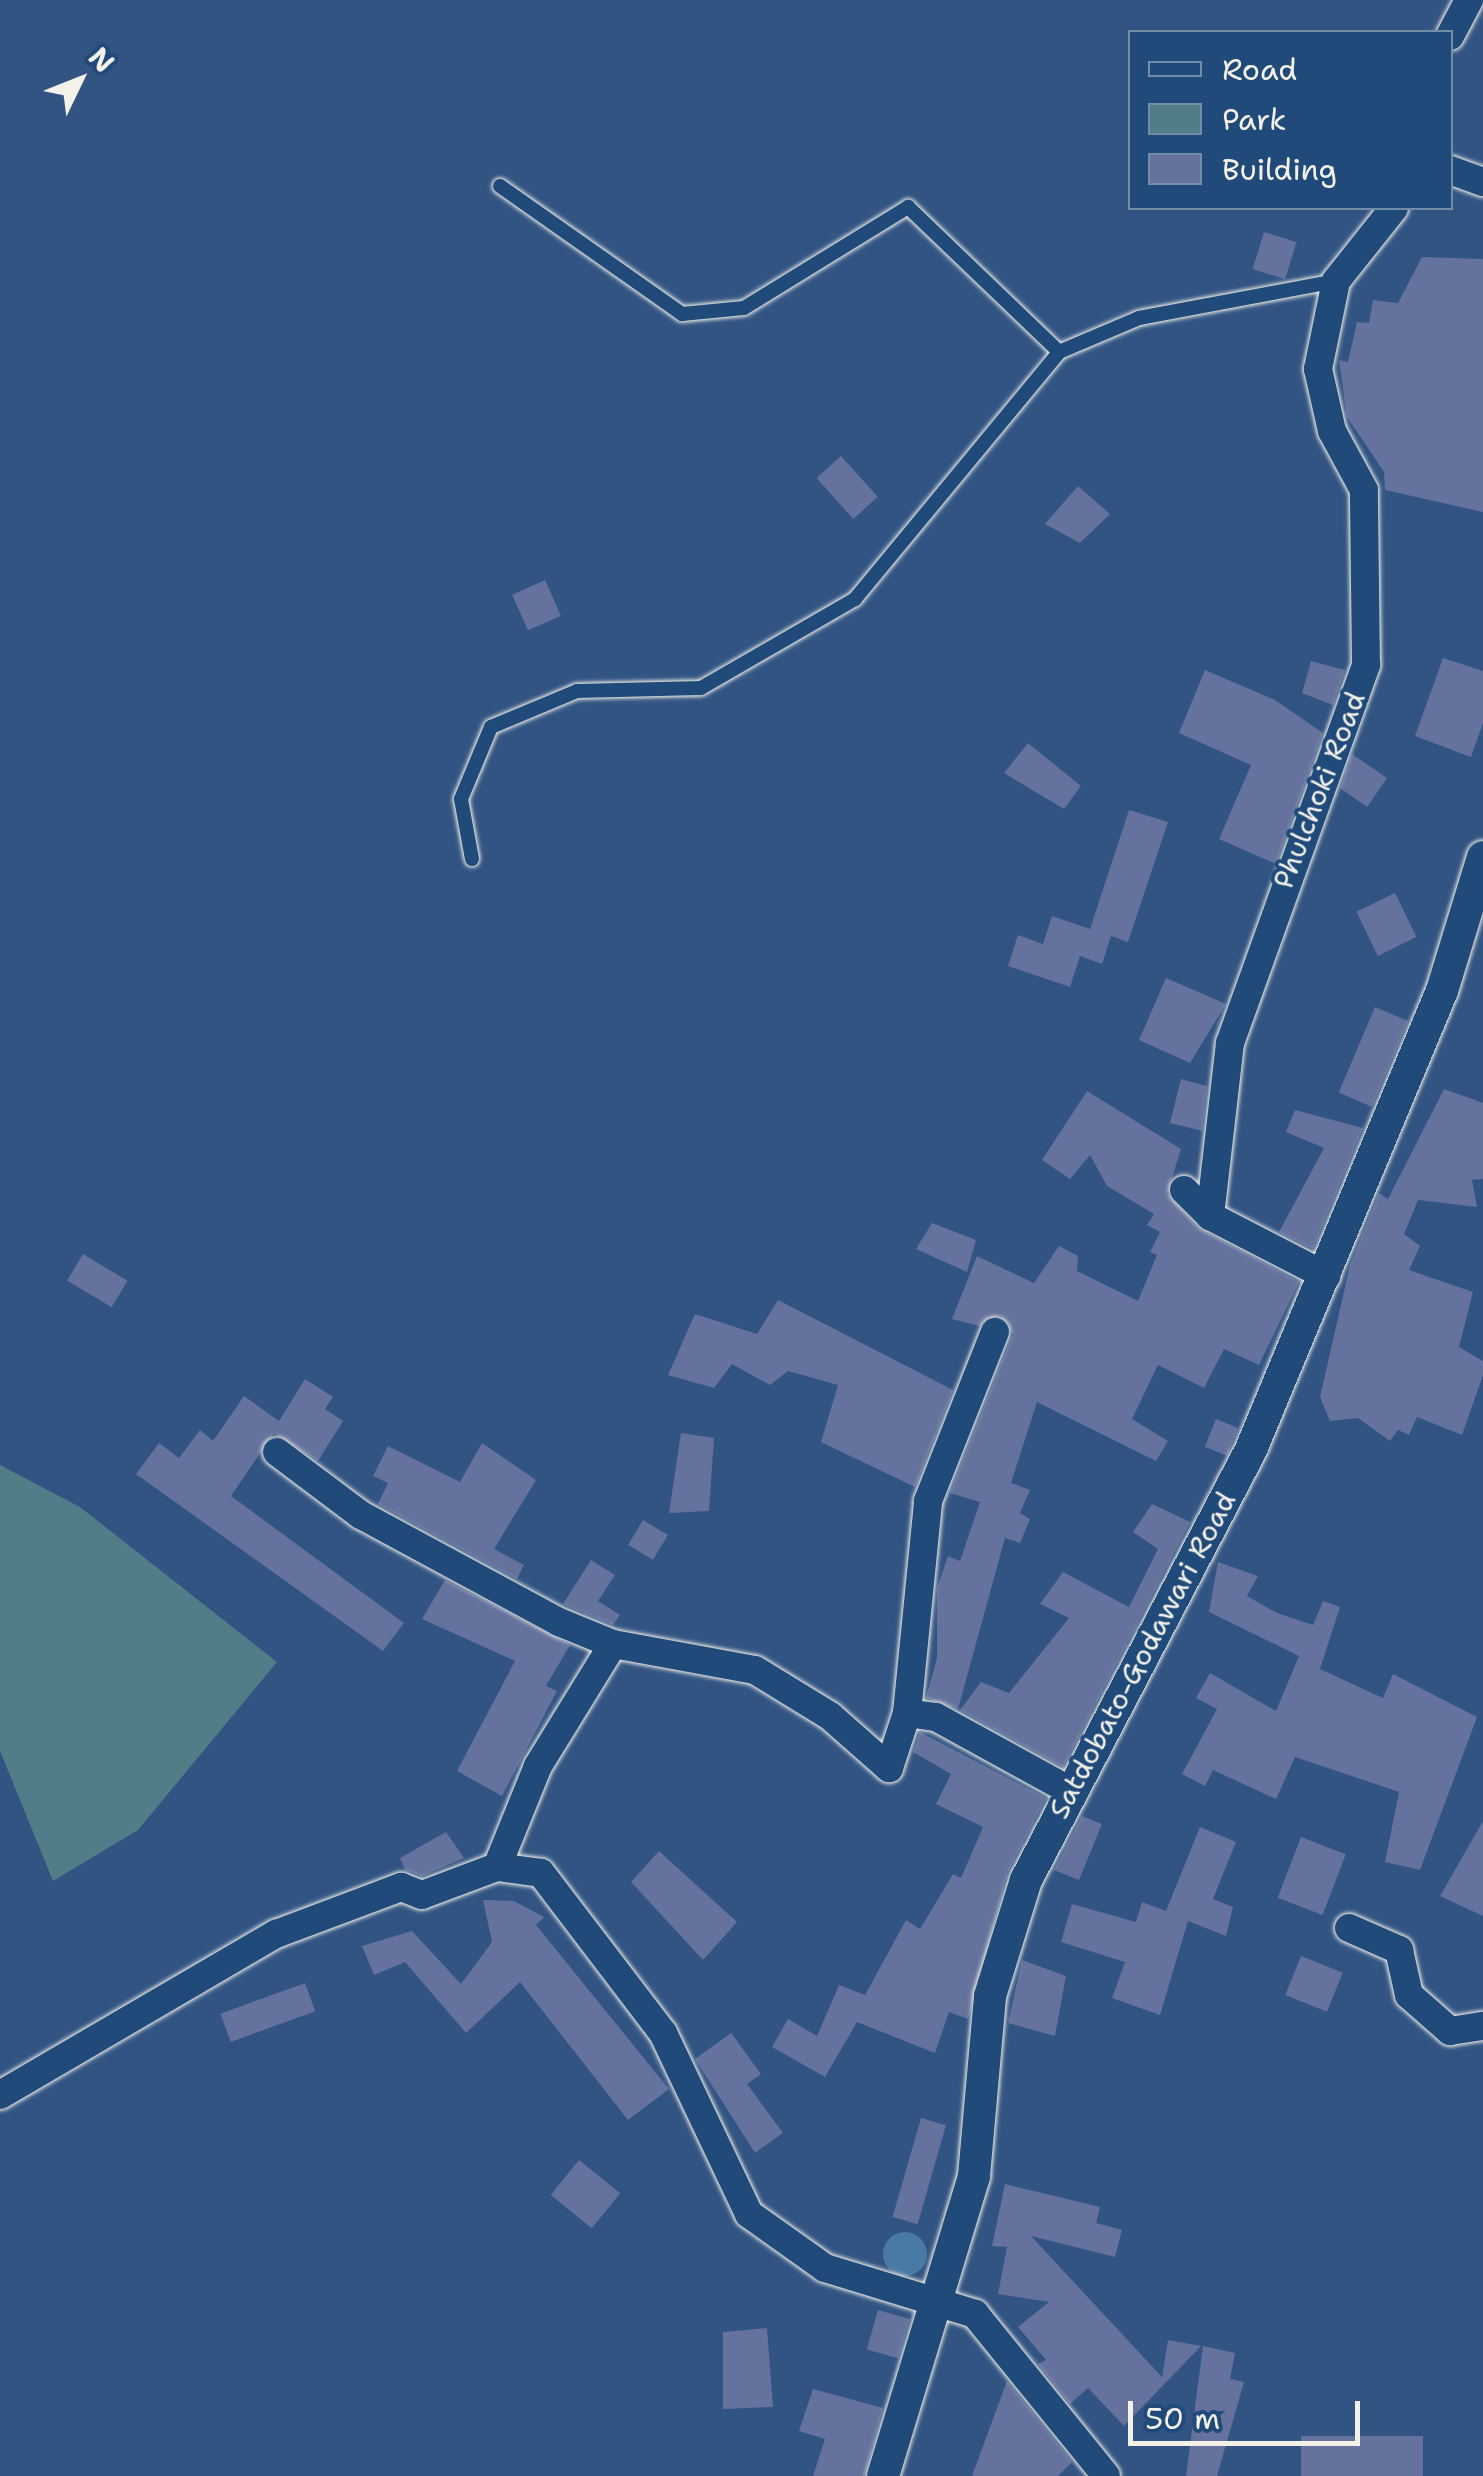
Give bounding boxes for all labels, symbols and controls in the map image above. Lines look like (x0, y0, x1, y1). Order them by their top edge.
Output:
north arrow (30, 30, 130, 130)
legend (1128, 30, 1453, 210)
text: N (80, 38, 123, 81)
text: Road (1222, 49, 1297, 90)
text: Park (1222, 99, 1286, 140)
text: Building (1222, 149, 1337, 190)
street label: Phulchoki Road (1266, 687, 1372, 893)
street label: Satdobato-Godawari Road (1042, 1486, 1242, 1824)
scale bar (1133, 2381, 1366, 2443)
text: 50 m (1145, 2398, 1220, 2439)

